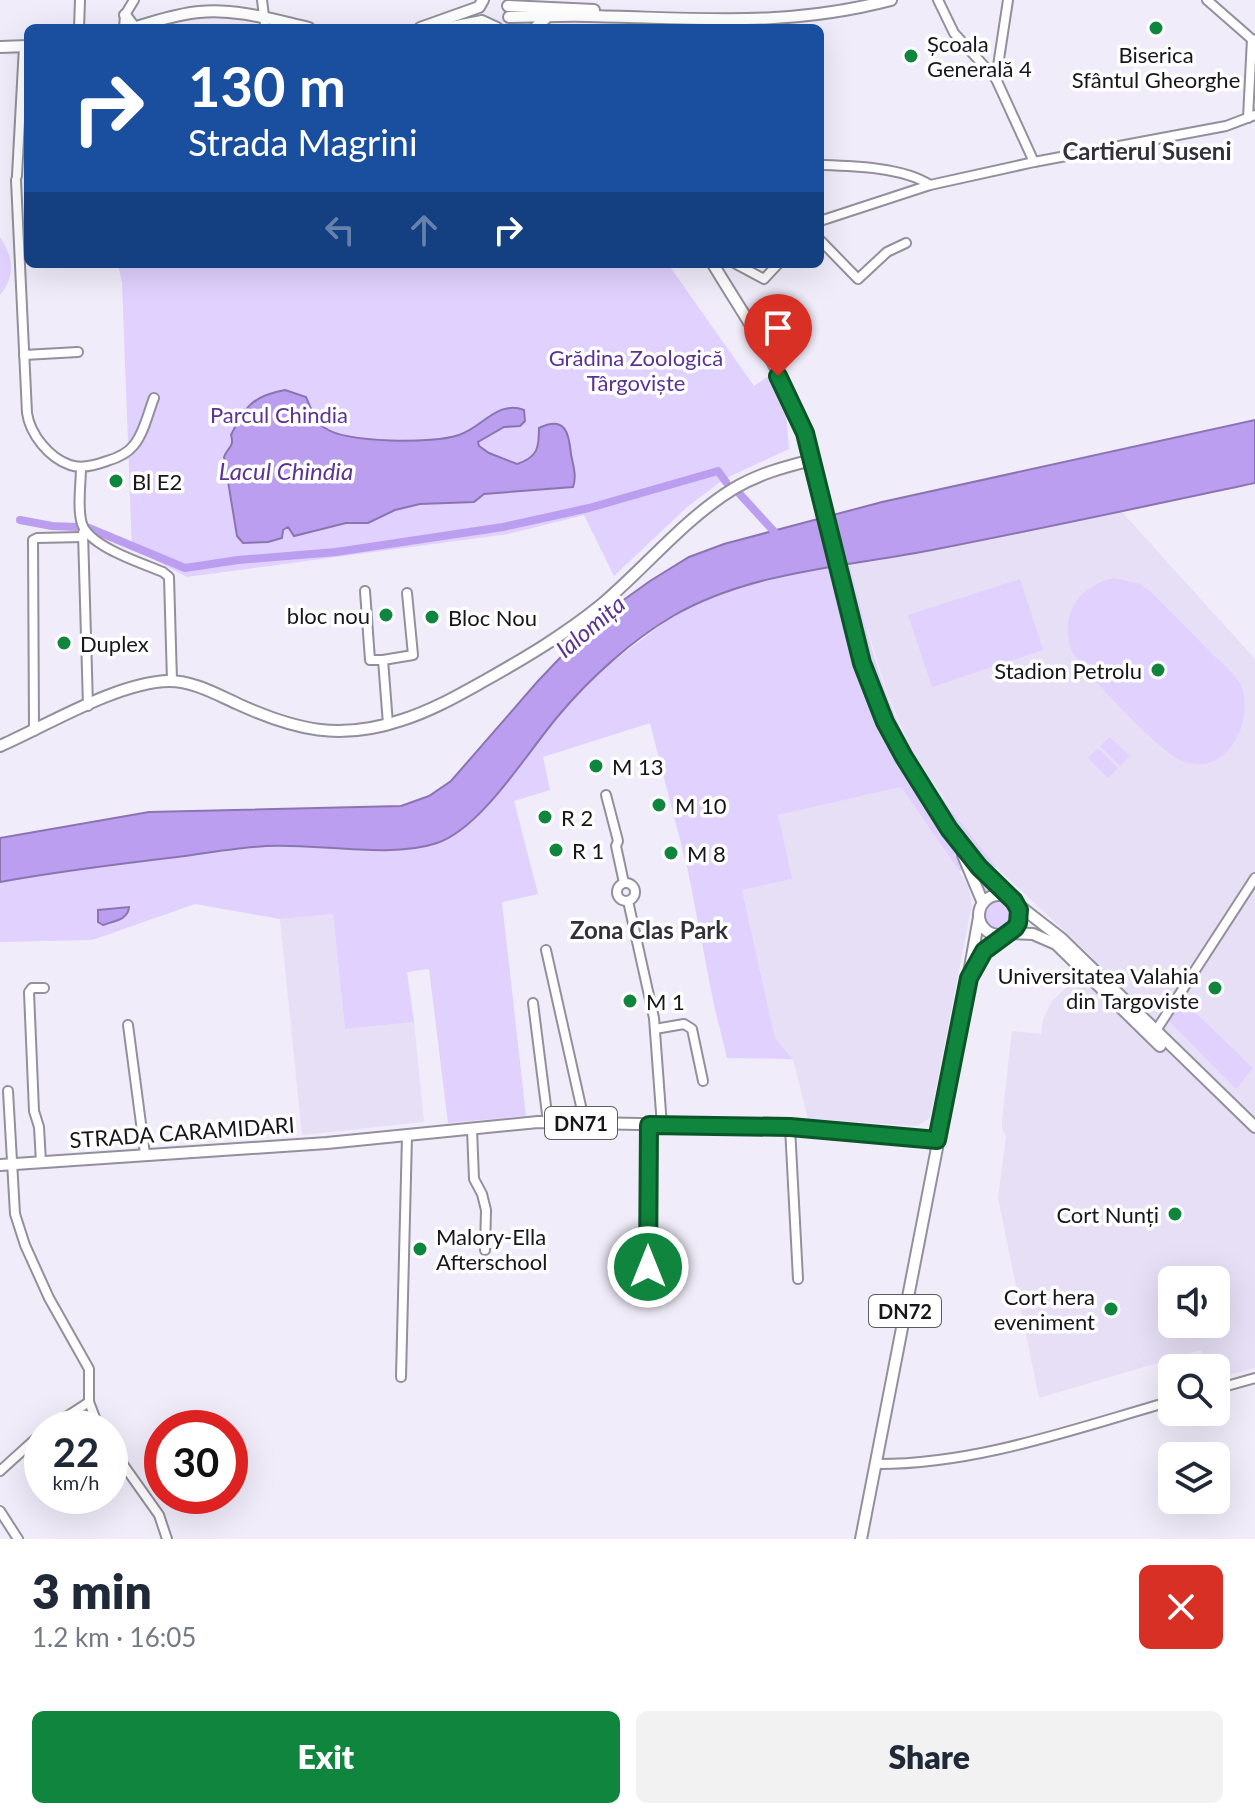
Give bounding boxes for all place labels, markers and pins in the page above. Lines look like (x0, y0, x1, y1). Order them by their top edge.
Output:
marker: Biserica Sfântul Gheorghe (1147, 19, 1165, 37)
place label: Școala Generală 4 (927, 30, 1032, 82)
place label: Biserica Sfântul Gheorghe (1072, 41, 1240, 93)
marker: Școala Generală 4 (902, 47, 920, 65)
pin (744, 294, 812, 376)
place label: Bl E2 (132, 468, 182, 495)
marker: Bl E2 (107, 472, 125, 490)
place label: bloc nou (287, 602, 370, 629)
place label: Bloc Nou (448, 604, 537, 631)
marker: bloc nou (377, 606, 395, 624)
marker: Bloc Nou (423, 608, 441, 626)
place label: Duplex (80, 630, 149, 657)
marker: Duplex (55, 634, 73, 652)
place label: Stadion Petrolu (994, 657, 1142, 684)
marker: Stadion Petrolu (1149, 661, 1167, 679)
place label: M 13 (612, 753, 664, 780)
marker: M 13 (587, 757, 605, 775)
place label: M 10 (675, 792, 727, 819)
marker: M 10 (650, 796, 668, 814)
place label: R 2 (561, 804, 593, 831)
marker: R 2 (536, 808, 554, 826)
place label: R 1 (572, 837, 604, 864)
place label: M 8 (687, 840, 726, 867)
marker: R 1 (547, 841, 565, 859)
marker: M 8 (662, 844, 680, 862)
place label: Universitatea Valahia din Targoviste (997, 962, 1199, 1014)
marker: Universitatea Valahia din Targoviste (1206, 979, 1224, 997)
place label: M 1 (646, 988, 685, 1015)
marker: M 1 (621, 992, 639, 1010)
place label: Cort Nunți (1056, 1201, 1159, 1228)
marker: Cort Nunți (1166, 1205, 1184, 1223)
place label: Malory-Ella Afterschool (436, 1223, 547, 1275)
marker: Malory-Ella Afterschool (411, 1240, 429, 1258)
place label: Cort hera eveniment (994, 1283, 1095, 1335)
marker: Cort hera eveniment (1102, 1300, 1120, 1318)

